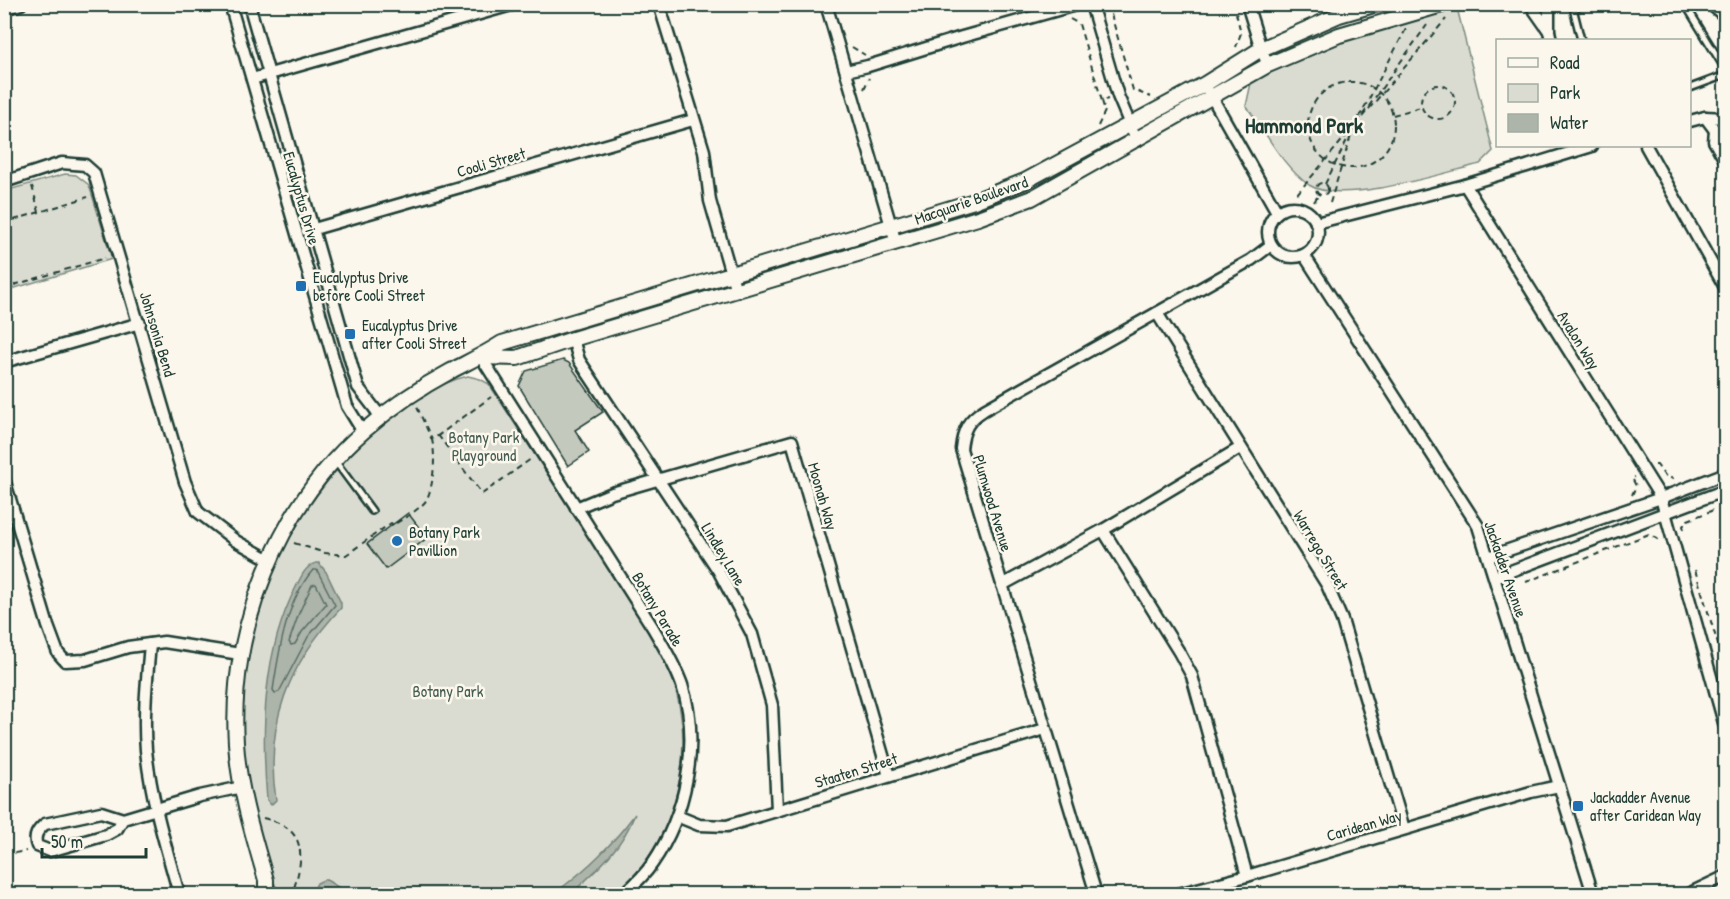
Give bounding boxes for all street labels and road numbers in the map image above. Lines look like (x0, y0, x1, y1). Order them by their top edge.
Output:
street label: Cooli Street (454, 142, 528, 182)
street label: Eucalyptus Drive (278, 149, 326, 248)
street label: Macquarie Boulevard (911, 170, 1031, 230)
street label: Johnsonia Bend (135, 289, 181, 379)
street label: Avalon Way (1552, 307, 1606, 374)
street label: Plumwood Avenue (968, 452, 1018, 555)
street label: Moonah Way (803, 460, 843, 533)
street label: Warrego Street (1289, 506, 1354, 594)
street label: Lindley Lane (697, 518, 752, 590)
street label: Jackadder Avenue (1479, 518, 1533, 621)
street label: Botany Parade (627, 568, 689, 651)
street label: Staaten Street (812, 747, 901, 793)
street label: Caridean Way (1324, 804, 1404, 846)

